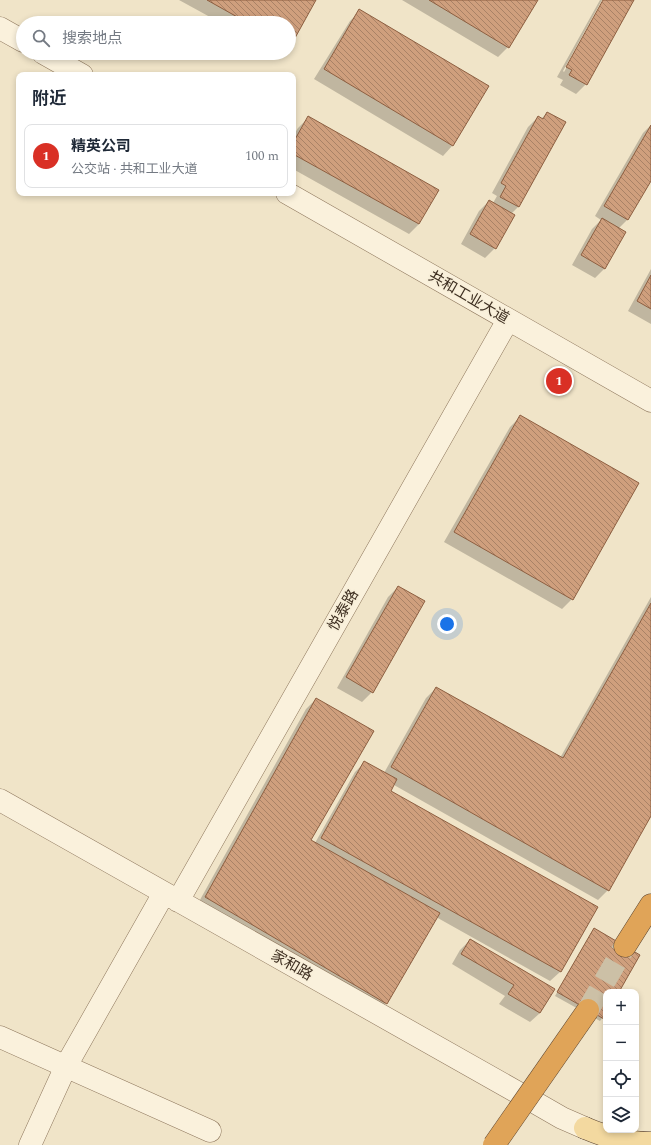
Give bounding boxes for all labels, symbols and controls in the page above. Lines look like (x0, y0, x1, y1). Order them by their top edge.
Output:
search box (16, 16, 296, 60)
icon: search (30, 27, 52, 49)
text: 搜索地点 (62, 27, 122, 50)
text: 附近 (32, 86, 66, 112)
text: 精英公司 (71, 135, 131, 158)
text: 1 (42, 146, 50, 166)
text: 100 m (245, 146, 279, 166)
text: 公交站 · 共和工业大道 (71, 159, 198, 179)
street label: 共和工业大道 (424, 265, 513, 330)
pin: 1 (546, 366, 572, 396)
street label: 悦泰路 (322, 585, 365, 635)
your location (437, 614, 457, 634)
street label: 家和路 (267, 944, 317, 987)
map controls (603, 989, 639, 1133)
button: + (603, 989, 639, 1025)
button: − (603, 1025, 639, 1061)
button: locate (603, 1061, 639, 1097)
button: layers (603, 1097, 639, 1133)

